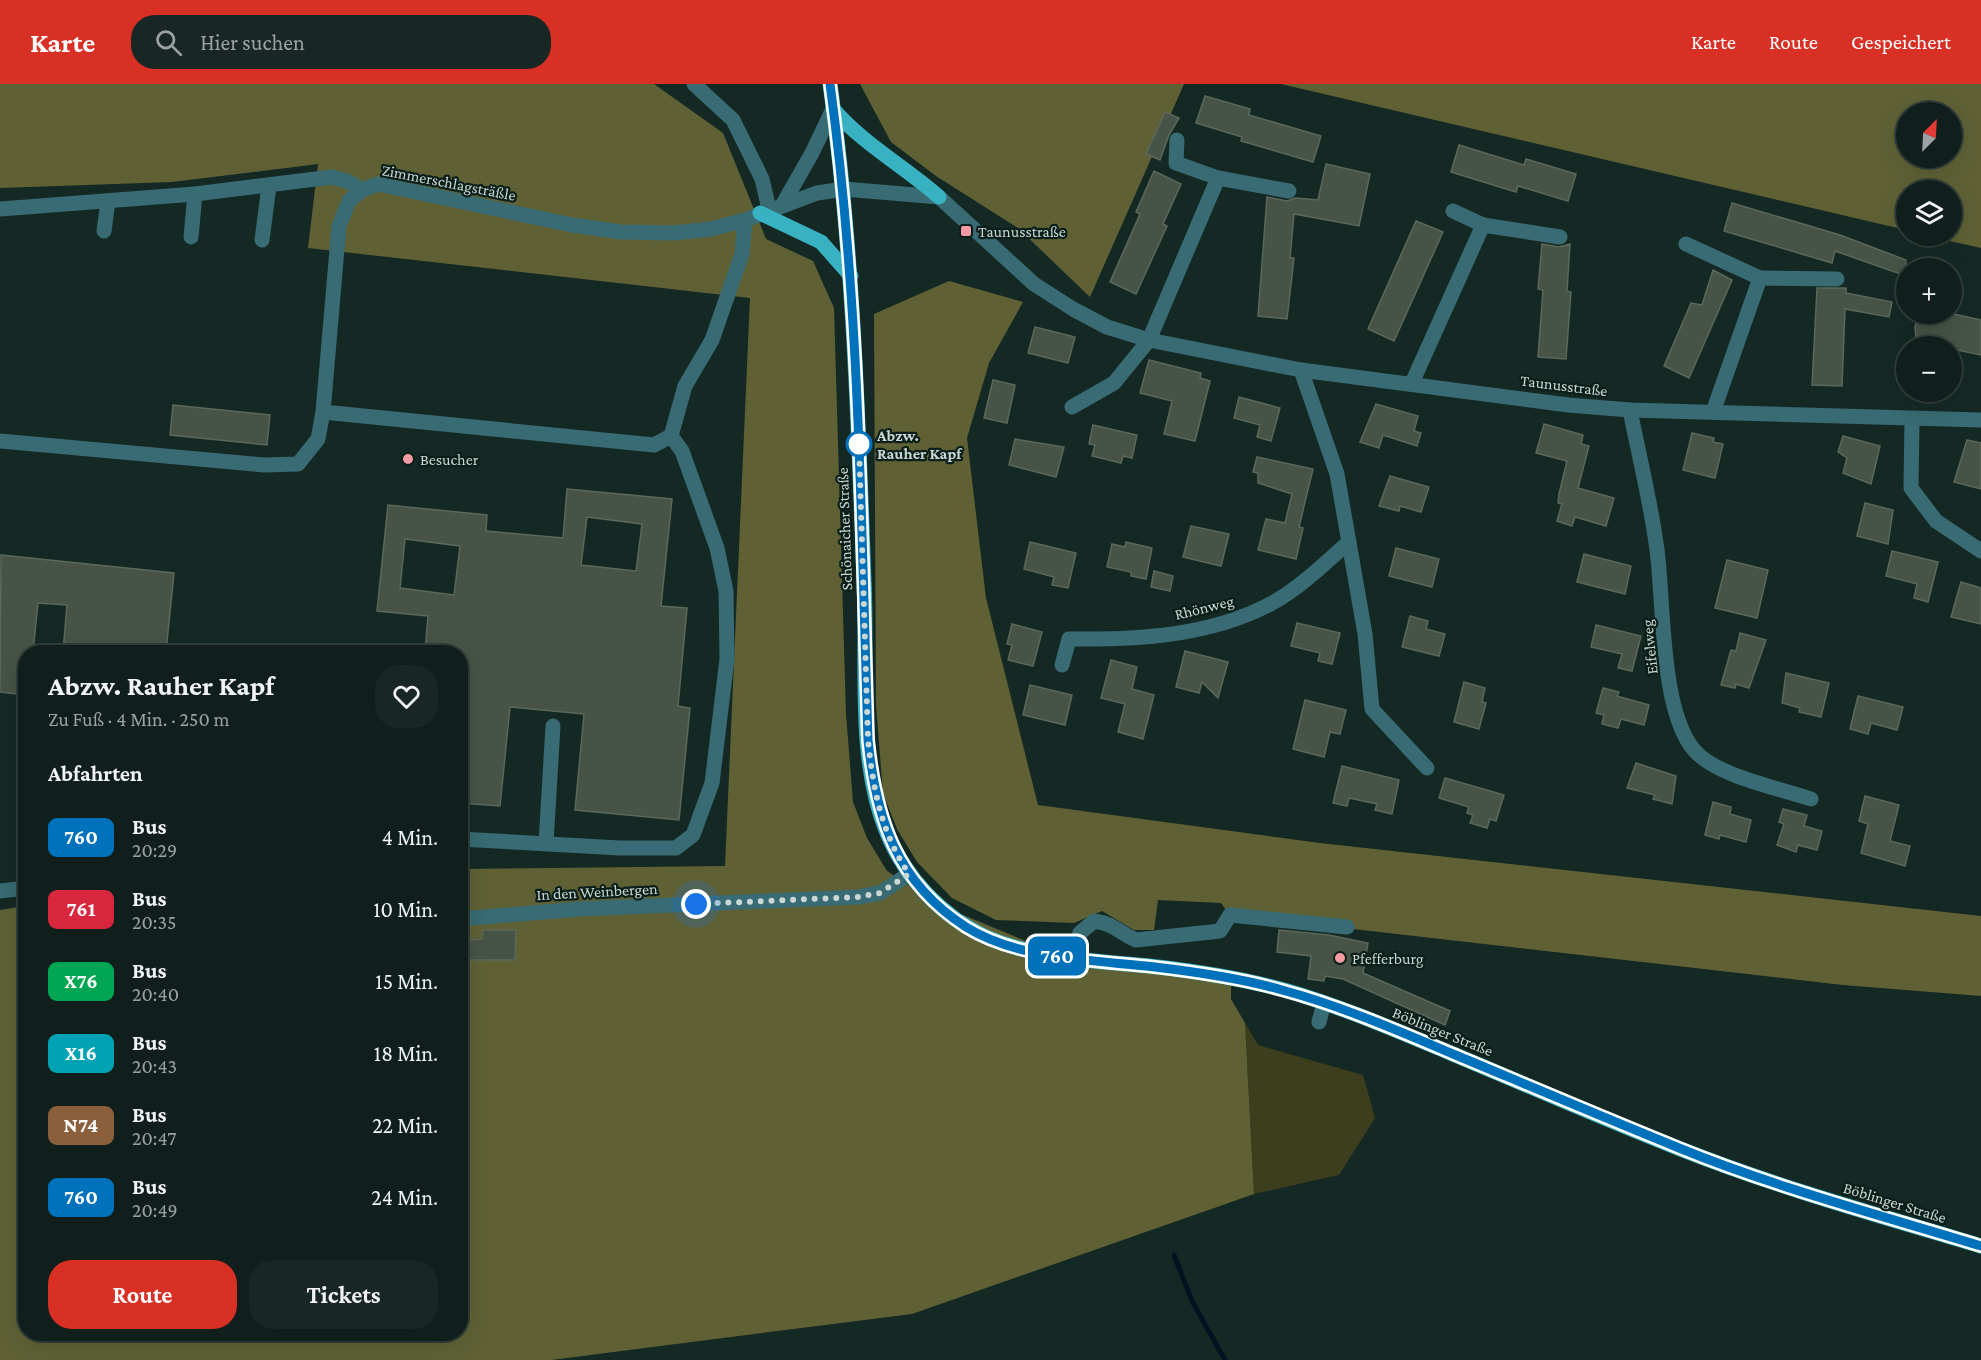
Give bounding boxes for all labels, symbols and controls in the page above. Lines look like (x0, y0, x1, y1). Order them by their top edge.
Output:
search box (131, 15, 551, 69)
icon: search (152, 26, 185, 59)
text: Karte (30, 27, 95, 58)
text: Hier suchen (200, 30, 305, 55)
text: Karte (1691, 30, 1736, 54)
text: Route (1769, 30, 1818, 54)
text: Gespeichert (1851, 30, 1951, 54)
north arrow (1896, 102, 1962, 168)
map controls (1896, 102, 1962, 402)
street label: Zimmerschlagsträßle (380, 161, 517, 205)
button: layers (1896, 180, 1962, 246)
place label: Taunusstraße (978, 223, 1066, 240)
marker: Taunusstraße (959, 224, 973, 238)
button: + (1896, 258, 1962, 324)
button: − (1896, 336, 1962, 402)
street label: Taunusstraße (1519, 372, 1608, 399)
place label: Abzw. Rauher Kapf (876, 427, 963, 462)
marker: Abzw. Rauher Kapf (846, 431, 872, 457)
place label: Besucher (420, 451, 479, 468)
marker: Besucher (401, 452, 415, 466)
street label: Schönaicher Straße (834, 467, 855, 591)
street label: Rhönweg (1173, 592, 1236, 624)
street label: Eifelweg (1638, 618, 1662, 675)
button: heart (375, 665, 438, 728)
text: Abzw. Rauher Kapf (48, 670, 274, 701)
text: Zu Fuß · 4 Min. · 250 m (48, 708, 230, 730)
text: Abfahrten (48, 761, 143, 786)
text: Bus (132, 814, 166, 839)
text: 760 (64, 825, 98, 849)
text: 4 Min. (382, 825, 438, 850)
text: 20:29 (132, 839, 177, 861)
street label: In den Weinbergen (536, 880, 658, 904)
text: Bus (132, 886, 166, 911)
your location (681, 889, 711, 919)
text: 761 (66, 897, 96, 921)
text: 10 Min. (373, 897, 438, 922)
text: 20:35 (132, 911, 176, 933)
line badge: 760 (1022, 936, 1092, 976)
text: 760 (1040, 944, 1074, 968)
place label: Pfefferburg (1352, 950, 1424, 968)
marker: Pfefferburg (1333, 951, 1347, 965)
text: Bus (132, 958, 166, 983)
text: X76 (64, 969, 98, 993)
text: 15 Min. (375, 969, 438, 994)
text: 20:40 (132, 983, 179, 1005)
street label: Böblinger Straße (1390, 1004, 1495, 1060)
text: Bus (132, 1030, 166, 1055)
text: X16 (65, 1041, 97, 1065)
text: 18 Min. (374, 1041, 438, 1066)
text: 20:43 (132, 1055, 177, 1077)
text: Bus (132, 1102, 166, 1127)
text: N74 (64, 1113, 98, 1137)
text: 22 Min. (372, 1113, 438, 1138)
text: 20:47 (132, 1127, 176, 1149)
text: Bus (132, 1174, 166, 1199)
street label: Böblinger Straße (1841, 1179, 1948, 1227)
text: 760 (64, 1185, 98, 1209)
text: 24 Min. (371, 1185, 438, 1210)
text: 20:49 (132, 1199, 178, 1221)
button: Route (48, 1260, 237, 1329)
button: Tickets (249, 1260, 438, 1329)

